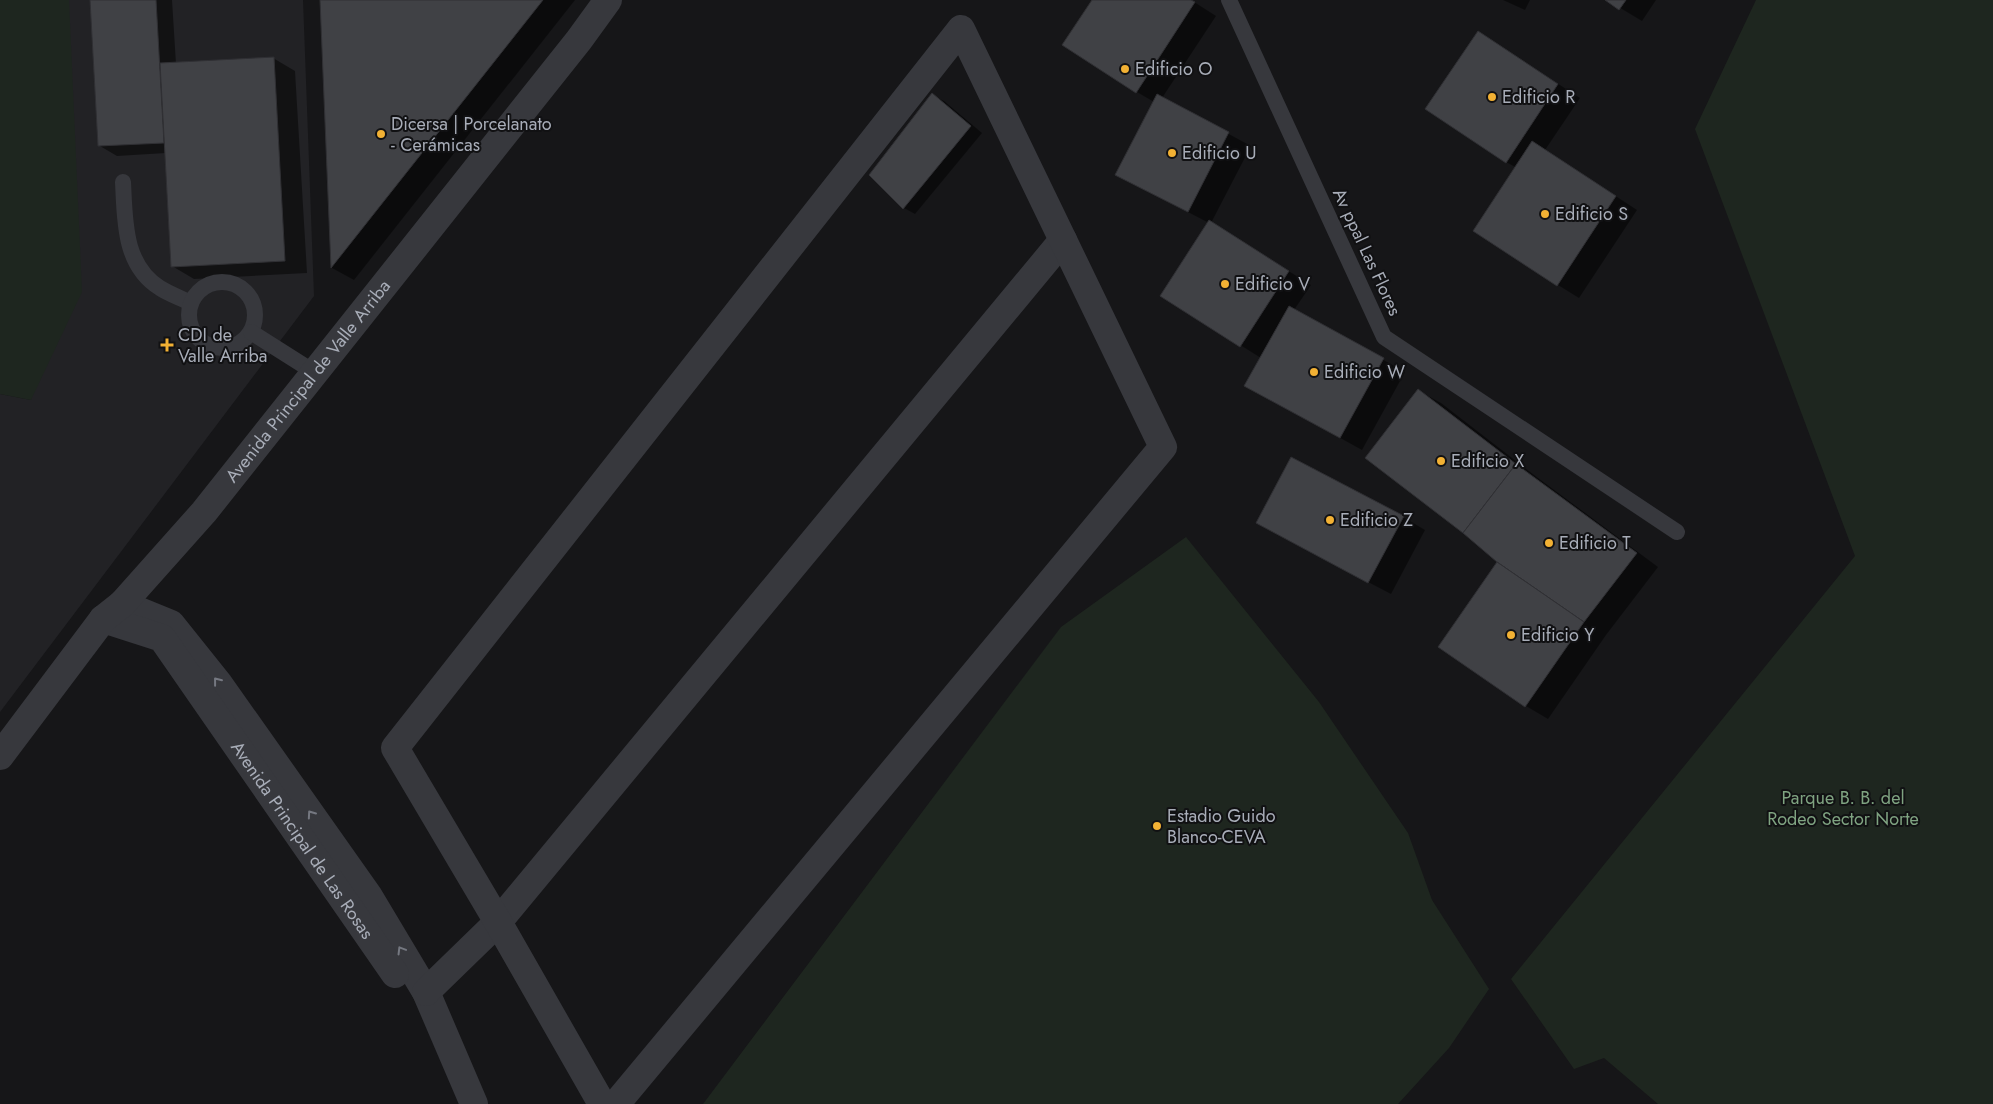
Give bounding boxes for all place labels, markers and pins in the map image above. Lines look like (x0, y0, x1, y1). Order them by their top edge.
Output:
place label: Edificio O (1135, 56, 1212, 82)
marker: Edificio O (1119, 63, 1131, 75)
place label: Edificio R (1502, 84, 1575, 110)
marker: Edificio R (1486, 91, 1498, 103)
place label: Dicersa | Porcelanato - Cerámicas (391, 111, 552, 158)
marker: Dicersa | Porcelanato - Cerámicas (375, 128, 387, 140)
place label: Edificio U (1182, 140, 1256, 166)
marker: Edificio U (1166, 147, 1178, 159)
place label: Edificio S (1555, 201, 1628, 227)
marker: Edificio S (1539, 208, 1551, 220)
place label: Edificio V (1235, 271, 1310, 297)
marker: Edificio V (1219, 278, 1231, 290)
place label: CDI de Valle Arriba (178, 322, 268, 369)
marker: CDI de Valle Arriba (160, 338, 174, 352)
place label: Edificio W (1324, 359, 1405, 385)
marker: Edificio W (1308, 366, 1320, 378)
place label: Edificio X (1451, 448, 1524, 474)
marker: Edificio X (1435, 455, 1447, 467)
place label: Edificio Z (1340, 507, 1413, 533)
marker: Edificio Z (1324, 514, 1336, 526)
place label: Edificio T (1559, 530, 1631, 556)
marker: Edificio T (1543, 537, 1555, 549)
place label: Edificio Y (1521, 622, 1595, 648)
marker: Edificio Y (1505, 629, 1517, 641)
place label: Estadio Guido Blanco-CEVA (1167, 803, 1276, 850)
marker: Estadio Guido Blanco-CEVA (1151, 820, 1163, 832)

